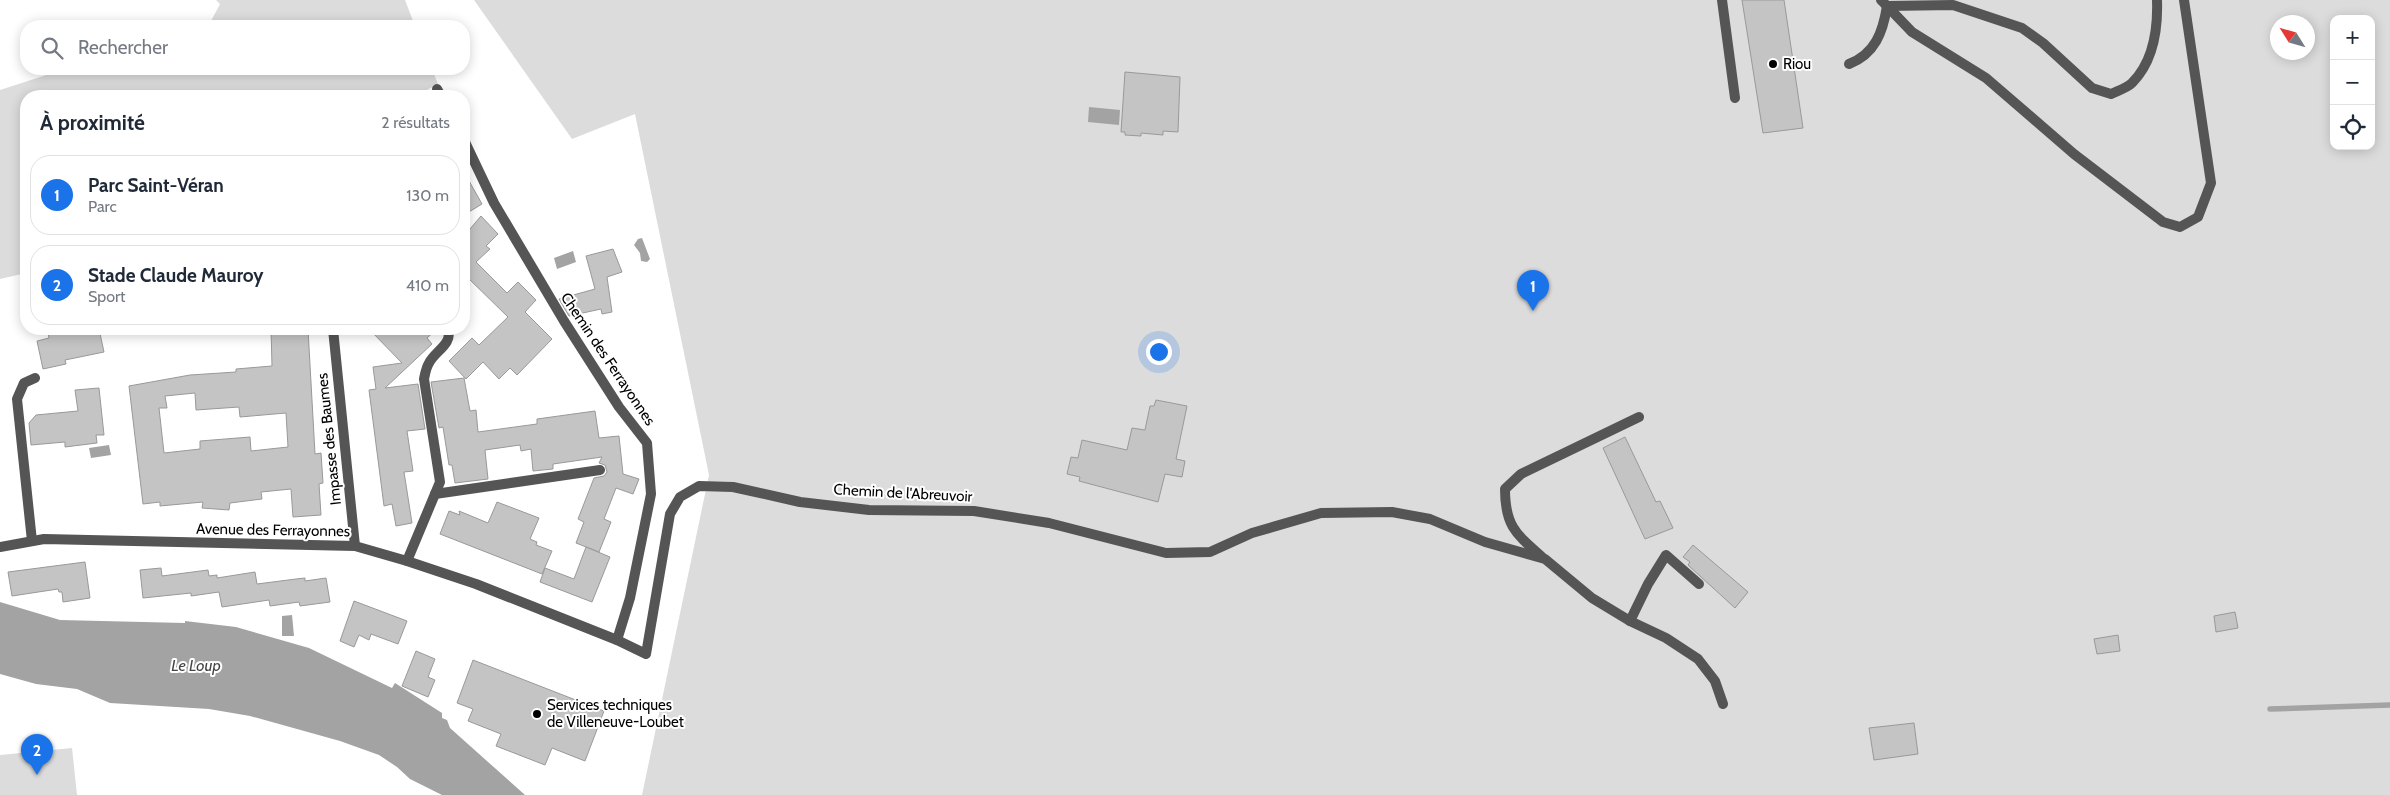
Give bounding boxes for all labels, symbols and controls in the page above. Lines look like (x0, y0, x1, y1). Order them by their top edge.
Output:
north arrow (2270, 15, 2315, 60)
map controls (2330, 15, 2375, 150)
button: + (2330, 15, 2375, 60)
search box (20, 20, 470, 75)
icon: search (38, 34, 66, 62)
text: Rechercher (78, 36, 168, 59)
place label: Riou (1783, 55, 1811, 73)
marker: Riou (1767, 58, 1779, 70)
button: − (2330, 60, 2375, 105)
button: locate (2330, 105, 2375, 150)
text: À proximité (40, 110, 145, 135)
text: 2 résultats (381, 113, 450, 132)
text: Parc Saint-Véran (88, 174, 224, 197)
text: 1 (54, 186, 60, 205)
text: 130 m (406, 186, 449, 205)
text: Parc (88, 197, 117, 216)
text: Stade Claude Mauroy (88, 264, 264, 287)
pin: 1 (1517, 270, 1549, 311)
text: 2 (53, 276, 61, 295)
text: 410 m (406, 276, 449, 295)
text: Sport (88, 287, 125, 306)
street label: Chemin des Ferrayonnes (557, 289, 659, 429)
your location (1146, 339, 1172, 365)
street label: Impasse des Baumes (313, 372, 345, 506)
street label: Chemin de l'Abreuvoir (833, 480, 973, 506)
street label: Avenue des Ferrayonnes (196, 520, 350, 540)
water label: Le Loup (171, 656, 221, 675)
place label: Services techniques de Villeneuve-Loubet (547, 696, 684, 731)
marker: Services techniques de Villeneuve-Loubet (531, 708, 543, 720)
pin: 2 (21, 734, 53, 775)

